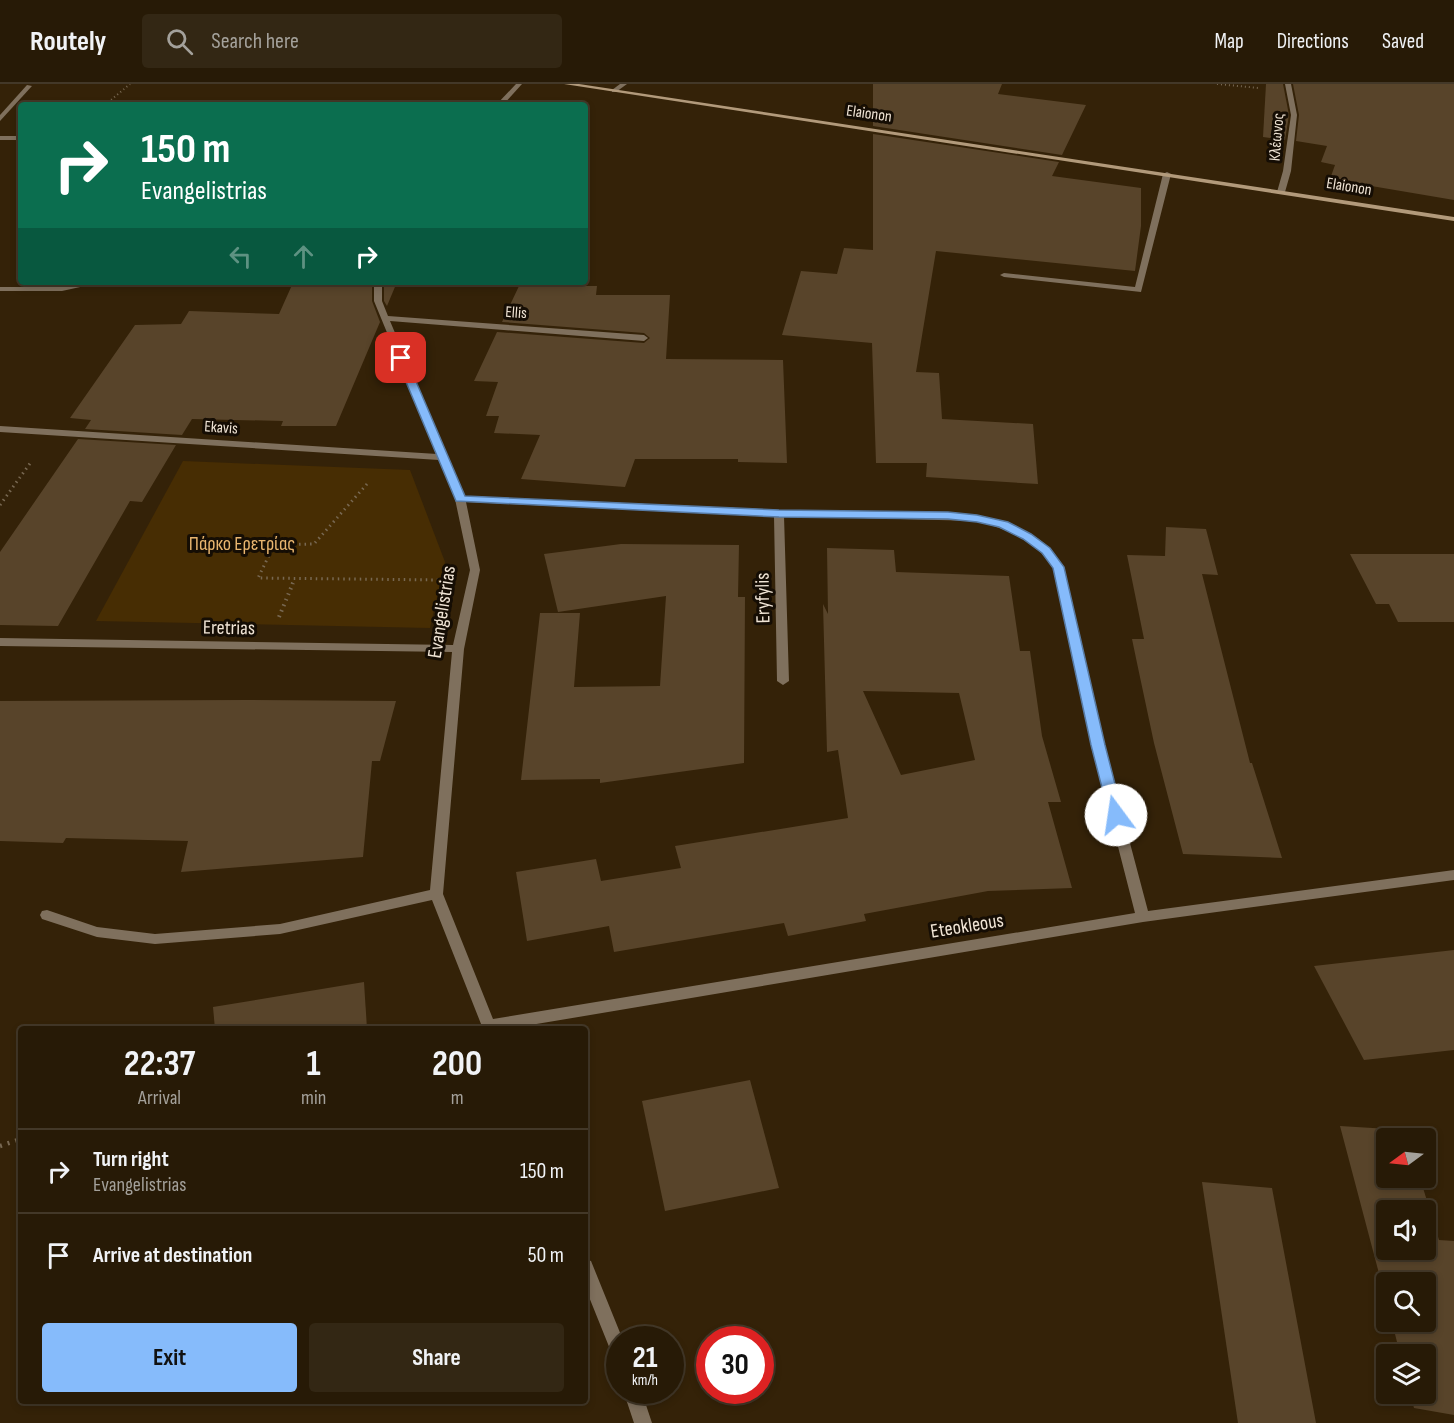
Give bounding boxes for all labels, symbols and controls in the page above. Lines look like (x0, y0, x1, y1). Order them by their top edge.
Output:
search box (142, 14, 562, 68)
text: Routely (30, 25, 106, 58)
icon: search (163, 25, 196, 58)
text: Search here (211, 28, 299, 55)
text: Map (1214, 29, 1244, 54)
text: Directions (1277, 29, 1349, 54)
text: Saved (1382, 29, 1424, 54)
street label: Elaionon (845, 101, 893, 127)
street label: Κλέωνος (1265, 112, 1289, 162)
text: 150 m (141, 124, 230, 175)
icon: right (42, 126, 120, 204)
street label: Elaionon (1325, 174, 1373, 200)
text: Evangelistrias (141, 175, 267, 207)
icon: left (224, 240, 257, 273)
icon: ahead (287, 240, 320, 273)
icon: right (350, 240, 383, 273)
street label: Ellis (505, 303, 528, 323)
pin (375, 332, 426, 383)
icon: arrive (384, 341, 417, 374)
street label: Ekavis (204, 417, 239, 439)
park label: Πάρκο Ερετρίας (189, 532, 295, 556)
street label: Evangelistrias (423, 564, 461, 660)
street label: Eryfylis (751, 572, 775, 624)
street label: Eretrias (203, 616, 255, 640)
position arrow (1084, 783, 1148, 847)
street label: Eteokleous (929, 908, 1005, 944)
text: 22:37 (124, 1043, 195, 1086)
text: 1 (307, 1043, 321, 1086)
text: 200 (432, 1043, 482, 1086)
text: Arrival (138, 1086, 181, 1110)
text: min (301, 1086, 326, 1110)
text: m (451, 1086, 464, 1110)
north arrow (1376, 1128, 1436, 1188)
map controls (1376, 1128, 1436, 1404)
text: Turn right (93, 1146, 169, 1173)
icon: right (42, 1155, 75, 1188)
text: 150 m (520, 1158, 564, 1185)
text: Evangelistrias (93, 1173, 186, 1197)
button: sound (1376, 1200, 1436, 1260)
icon: arrive (42, 1239, 75, 1272)
text: Arrive at destination (93, 1242, 252, 1269)
text: 50 m (528, 1242, 564, 1269)
button: search (1376, 1272, 1436, 1332)
button: Exit (42, 1323, 297, 1392)
button: Share (309, 1323, 564, 1392)
speed limit sign: 30 (696, 1326, 774, 1404)
text: 21 (633, 1340, 657, 1376)
button: layers (1376, 1344, 1436, 1404)
text: km/h (632, 1371, 658, 1390)

